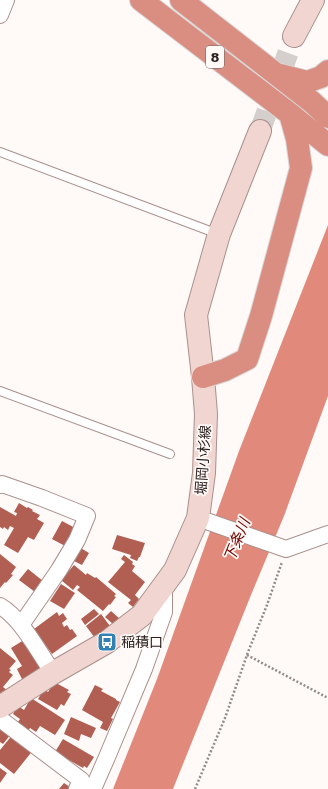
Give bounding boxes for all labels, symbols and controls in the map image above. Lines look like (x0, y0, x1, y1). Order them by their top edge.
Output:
road number: 8 (206, 46, 224, 68)
street label: 堀岡小杉線 (193, 425, 213, 495)
water label: 下条川 (220, 514, 255, 564)
bus stop icon: 稲積口 (96, 631, 118, 653)
place label: 稲積口 (121, 634, 163, 650)

